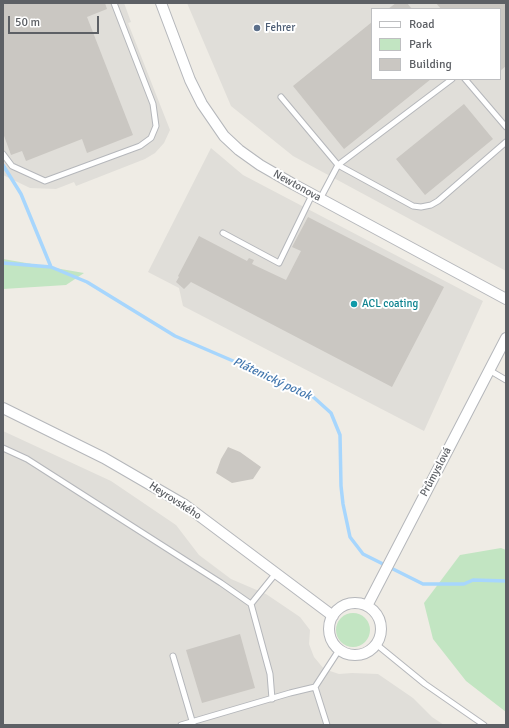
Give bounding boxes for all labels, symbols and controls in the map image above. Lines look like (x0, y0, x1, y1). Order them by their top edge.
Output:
scale bar (10, 8, 101, 34)
legend (371, 8, 501, 80)
text: 50 m (15, 15, 40, 30)
text: Road (409, 17, 435, 32)
place label: Fehrer (265, 21, 295, 35)
marker: Fehrer (252, 23, 262, 33)
text: Park (409, 37, 432, 52)
text: Building (409, 57, 452, 72)
street label: Newtonova (271, 167, 323, 205)
place label: ACL coating (362, 297, 418, 311)
marker: ACL coating (349, 299, 359, 309)
water label: Plátenický potok (230, 355, 314, 403)
street label: Průmyslová (418, 445, 454, 499)
street label: Heyrovského (146, 479, 204, 523)

